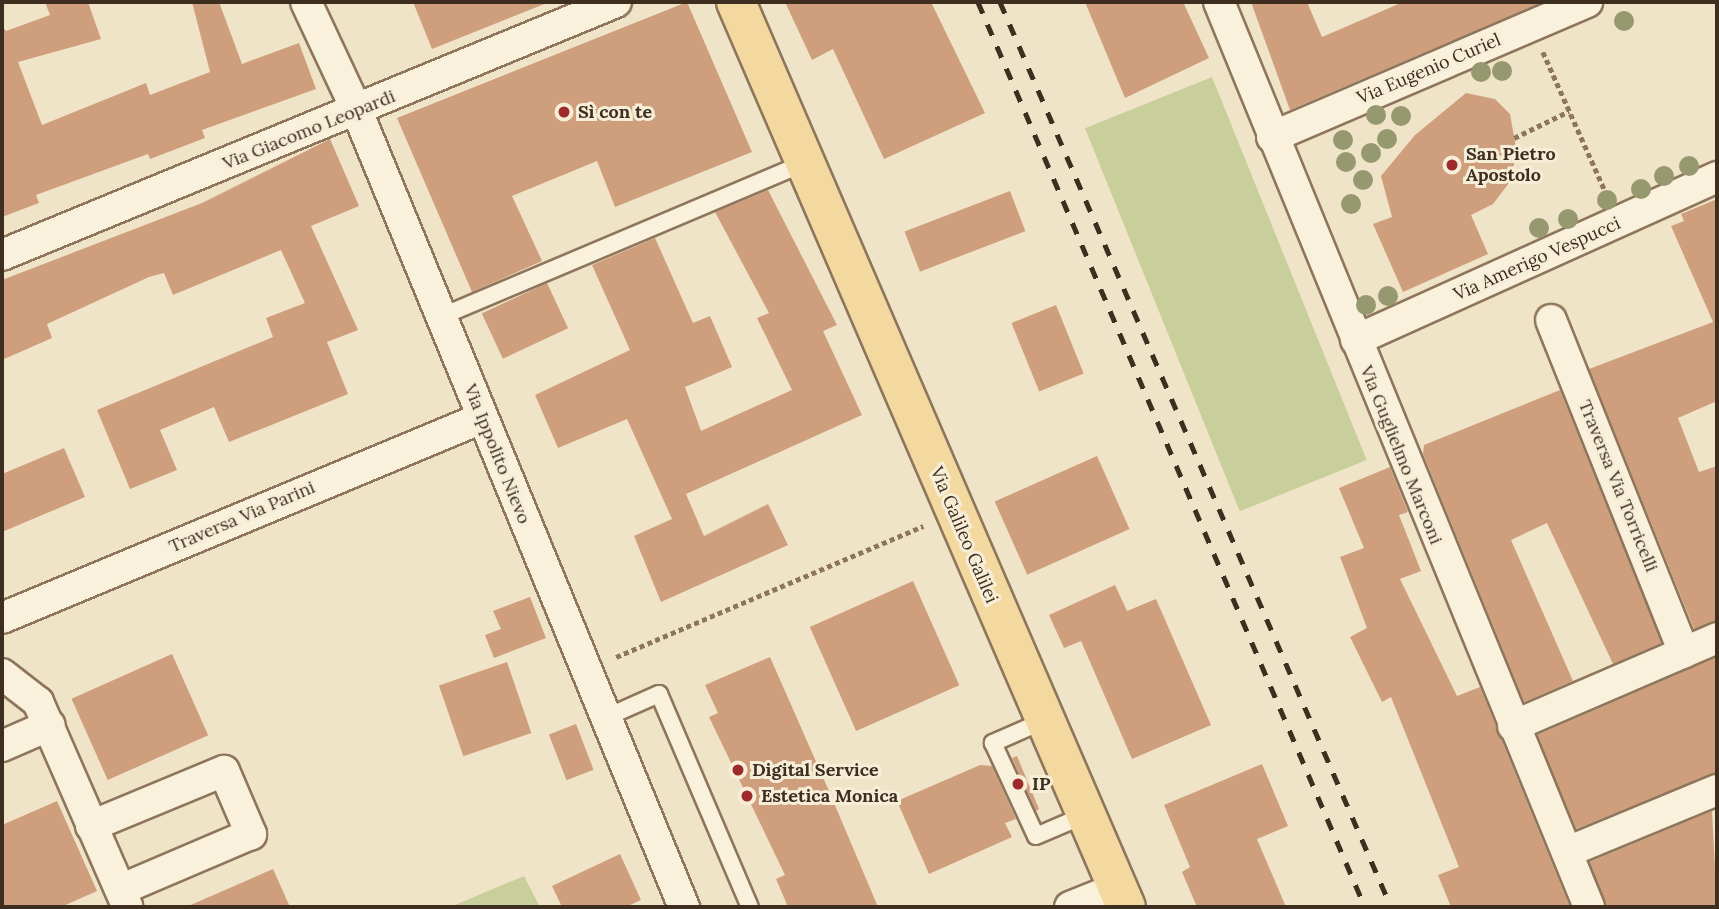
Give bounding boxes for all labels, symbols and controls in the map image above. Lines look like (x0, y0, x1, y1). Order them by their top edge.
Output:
street label: Via Eugenio Curiel (1354, 29, 1504, 109)
street label: Via Giacomo Leopardi (220, 86, 398, 174)
place label: Sì con te (578, 101, 652, 123)
marker: Sì con te (556, 104, 572, 120)
place label: San Pietro Apostolo (1466, 144, 1556, 186)
marker: San Pietro Apostolo (1444, 157, 1460, 173)
street label: Via Amerigo Vespucci (1450, 212, 1624, 306)
street label: Via Guglielmo Marconi (1355, 362, 1447, 548)
street label: Via Ippolito Nievo (459, 381, 535, 527)
street label: Traversa Via Torricelli (1574, 397, 1662, 575)
street label: Via Galileo Galilei (926, 464, 1002, 606)
street label: Traversa Via Parini (166, 477, 318, 557)
place label: Digital Service (752, 759, 879, 781)
marker: Digital Service (730, 762, 746, 778)
place label: IP (1032, 773, 1050, 795)
marker: IP (1010, 776, 1026, 792)
place label: Estetica Monica (761, 785, 898, 807)
marker: Estetica Monica (739, 788, 755, 804)

